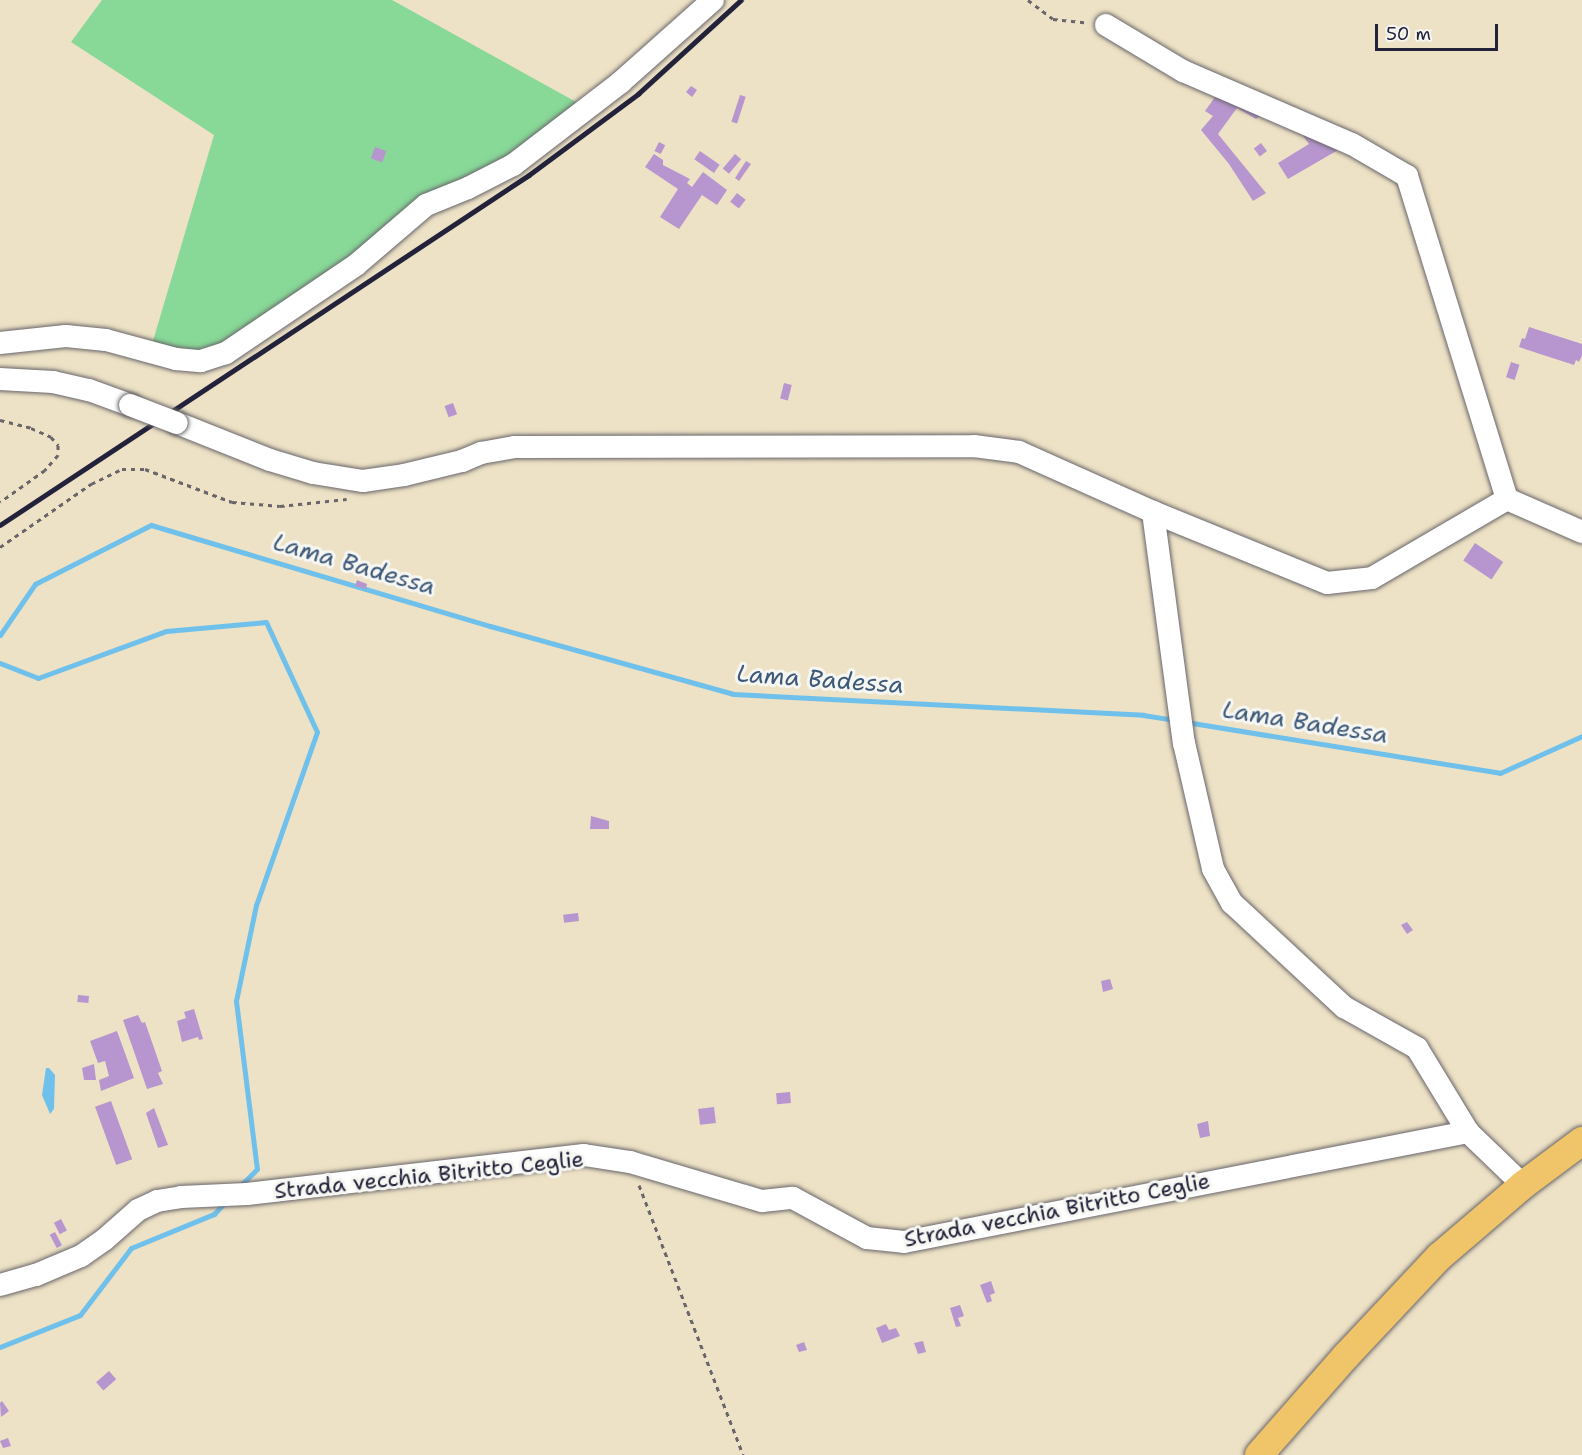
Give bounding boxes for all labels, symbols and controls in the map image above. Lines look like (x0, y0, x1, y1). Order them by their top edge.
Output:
scale bar (1378, 12, 1501, 50)
text: 50 m (1386, 22, 1431, 46)
water label: Lama Badessa (270, 528, 438, 602)
water label: Lama Badessa (735, 660, 905, 700)
water label: Lama Badessa (1220, 696, 1390, 750)
street label: Strada vecchia Bitritto Ceglie (273, 1146, 585, 1204)
street label: Strada vecchia Bitritto Ceglie (902, 1167, 1212, 1253)

